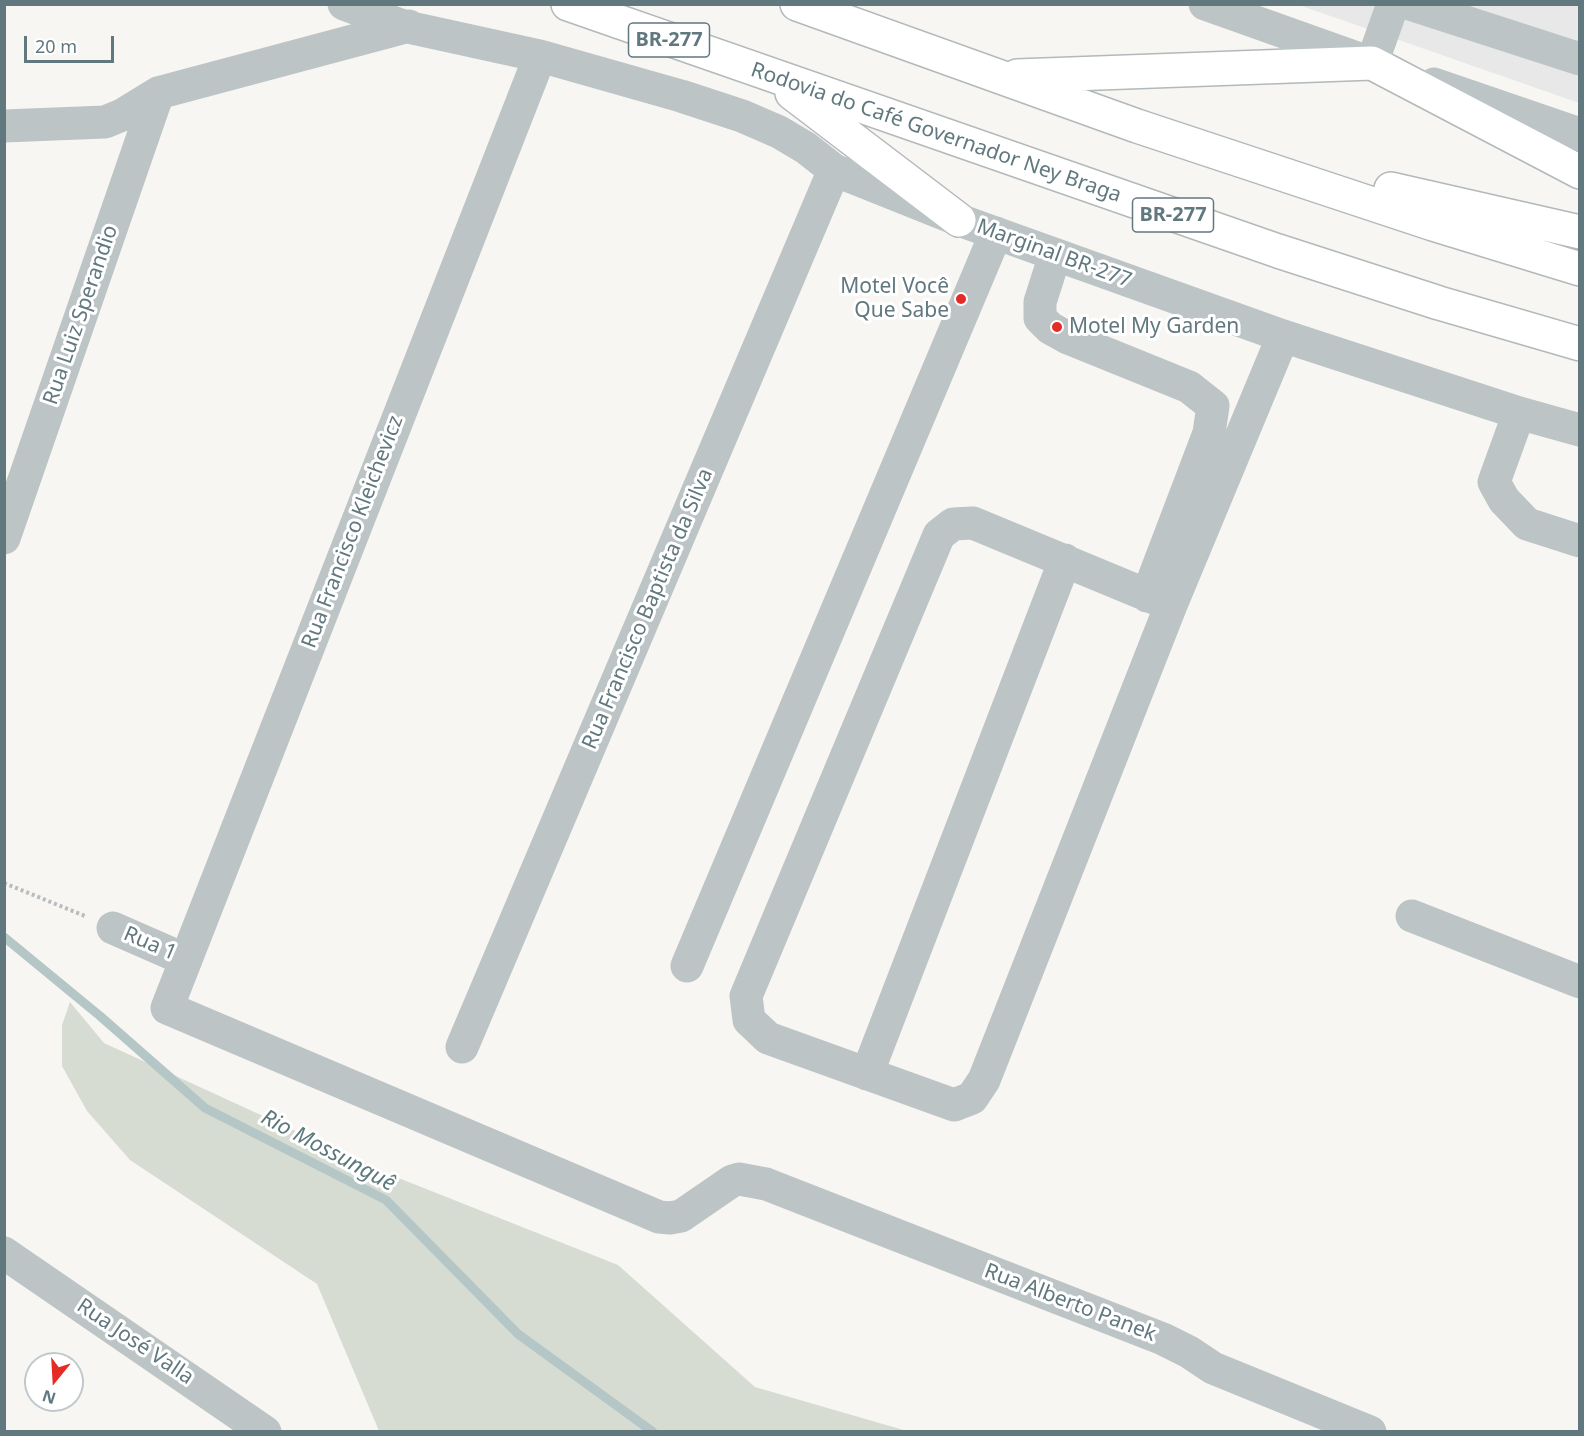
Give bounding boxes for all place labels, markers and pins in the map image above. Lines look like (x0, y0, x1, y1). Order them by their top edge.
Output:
place label: Motel Você Que Sabe (840, 274, 949, 324)
marker: Motel Você Que Sabe (954, 292, 968, 306)
place label: Motel My Garden (1069, 314, 1239, 340)
marker: Motel My Garden (1050, 320, 1064, 334)

